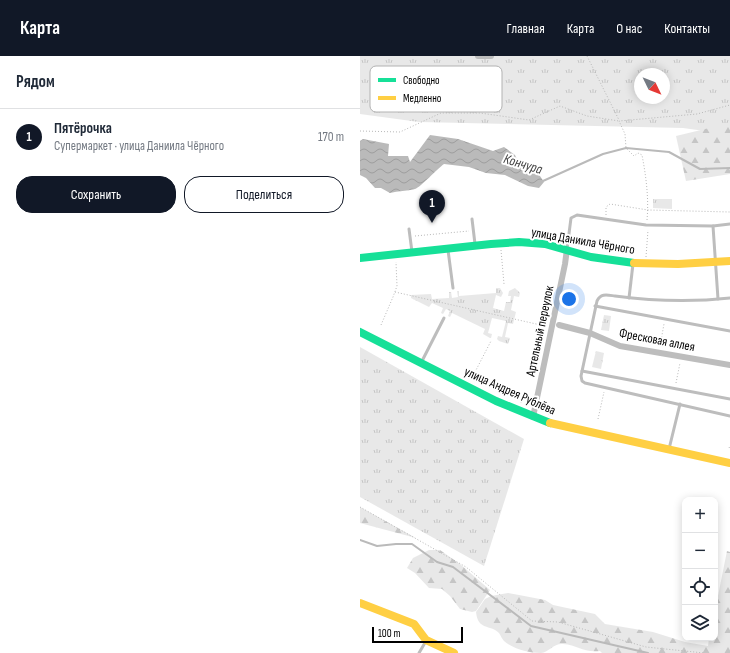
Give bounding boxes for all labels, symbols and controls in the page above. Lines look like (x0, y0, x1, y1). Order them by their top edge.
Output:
text: Карта (20, 17, 60, 40)
text: Главная (507, 20, 545, 37)
text: Карта (567, 20, 594, 37)
text: О нас (616, 20, 642, 37)
text: Контакты (664, 20, 710, 37)
legend (370, 66, 502, 112)
north arrow (634, 68, 670, 104)
text: Рядом (16, 72, 55, 92)
text: Свободно (403, 74, 440, 87)
text: Медленно (403, 92, 442, 105)
text: Пятёрочка (54, 119, 112, 138)
text: 1 (26, 129, 32, 145)
text: 170 m (318, 129, 344, 145)
text: Супермаркет · улица Даниила Чёрного (54, 138, 224, 154)
water label: Кончура (502, 150, 545, 178)
button: Сохранить (16, 176, 176, 213)
button: Поделиться (184, 176, 344, 213)
pin: 1 (419, 190, 445, 223)
street label: улица Даниила Чёрного (530, 224, 636, 258)
street label: Артельный переулок (522, 284, 557, 379)
your location (559, 289, 579, 309)
street label: Фресковая аллея (618, 325, 696, 355)
street label: улица Андрея Рублёва (462, 364, 558, 418)
map controls (682, 497, 718, 641)
button: + (682, 497, 718, 533)
button: − (682, 533, 718, 569)
button: locate (682, 569, 718, 605)
button: layers (682, 605, 718, 641)
scale bar (372, 625, 463, 644)
text: 100 m (378, 627, 400, 640)

